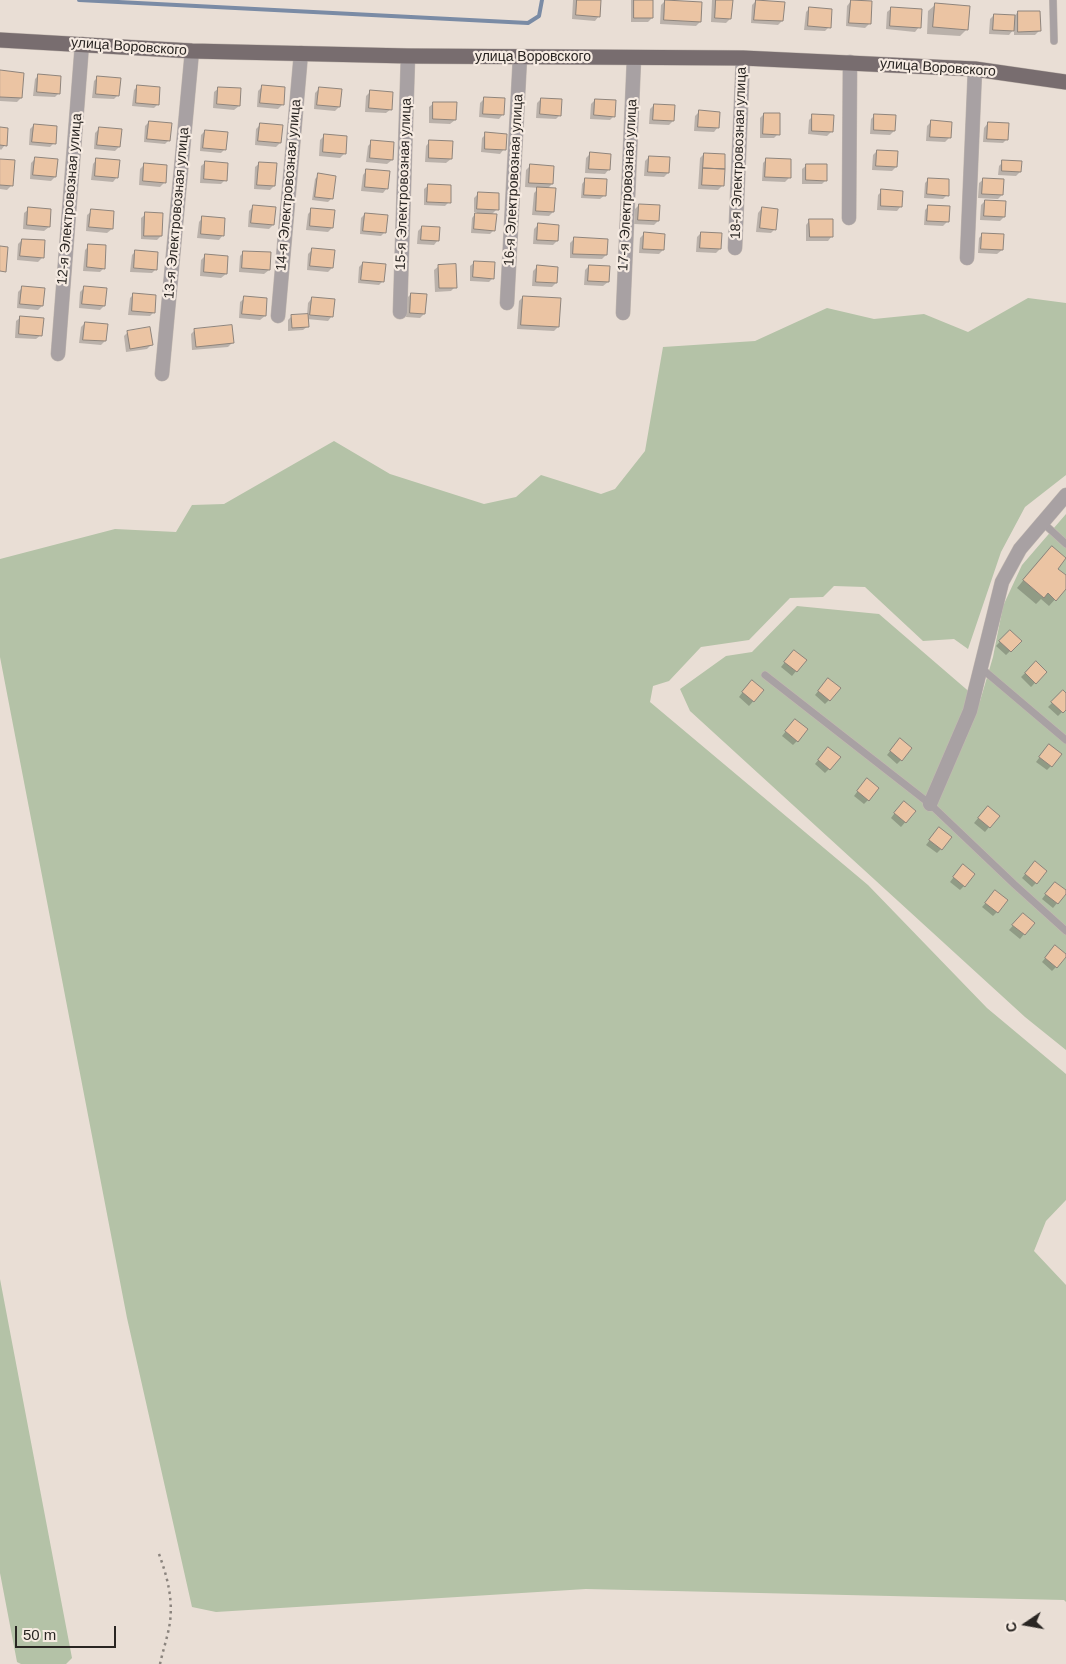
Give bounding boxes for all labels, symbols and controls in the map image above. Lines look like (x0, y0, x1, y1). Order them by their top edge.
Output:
street label: улица Воровского (71, 35, 187, 59)
street label: улица Воровского (475, 49, 591, 65)
street label: улица Воровского (880, 56, 996, 80)
street label: 18-я Электровозная улица (728, 67, 750, 239)
street label: 16-я Электровозная улица (501, 94, 527, 266)
street label: 14-я Электровозная улица (273, 98, 305, 272)
street label: 15-я Электровозная улица (393, 98, 415, 270)
street label: 17-я Электровозная улица (615, 99, 641, 271)
street label: 12-я Электровозная улица (54, 112, 86, 286)
street label: 13-я Электровозная улица (161, 126, 193, 300)
north arrow (1001, 1599, 1051, 1649)
scale bar (18, 1616, 119, 1648)
text: С (1002, 1621, 1020, 1634)
text: 50 m (23, 1626, 56, 1643)

